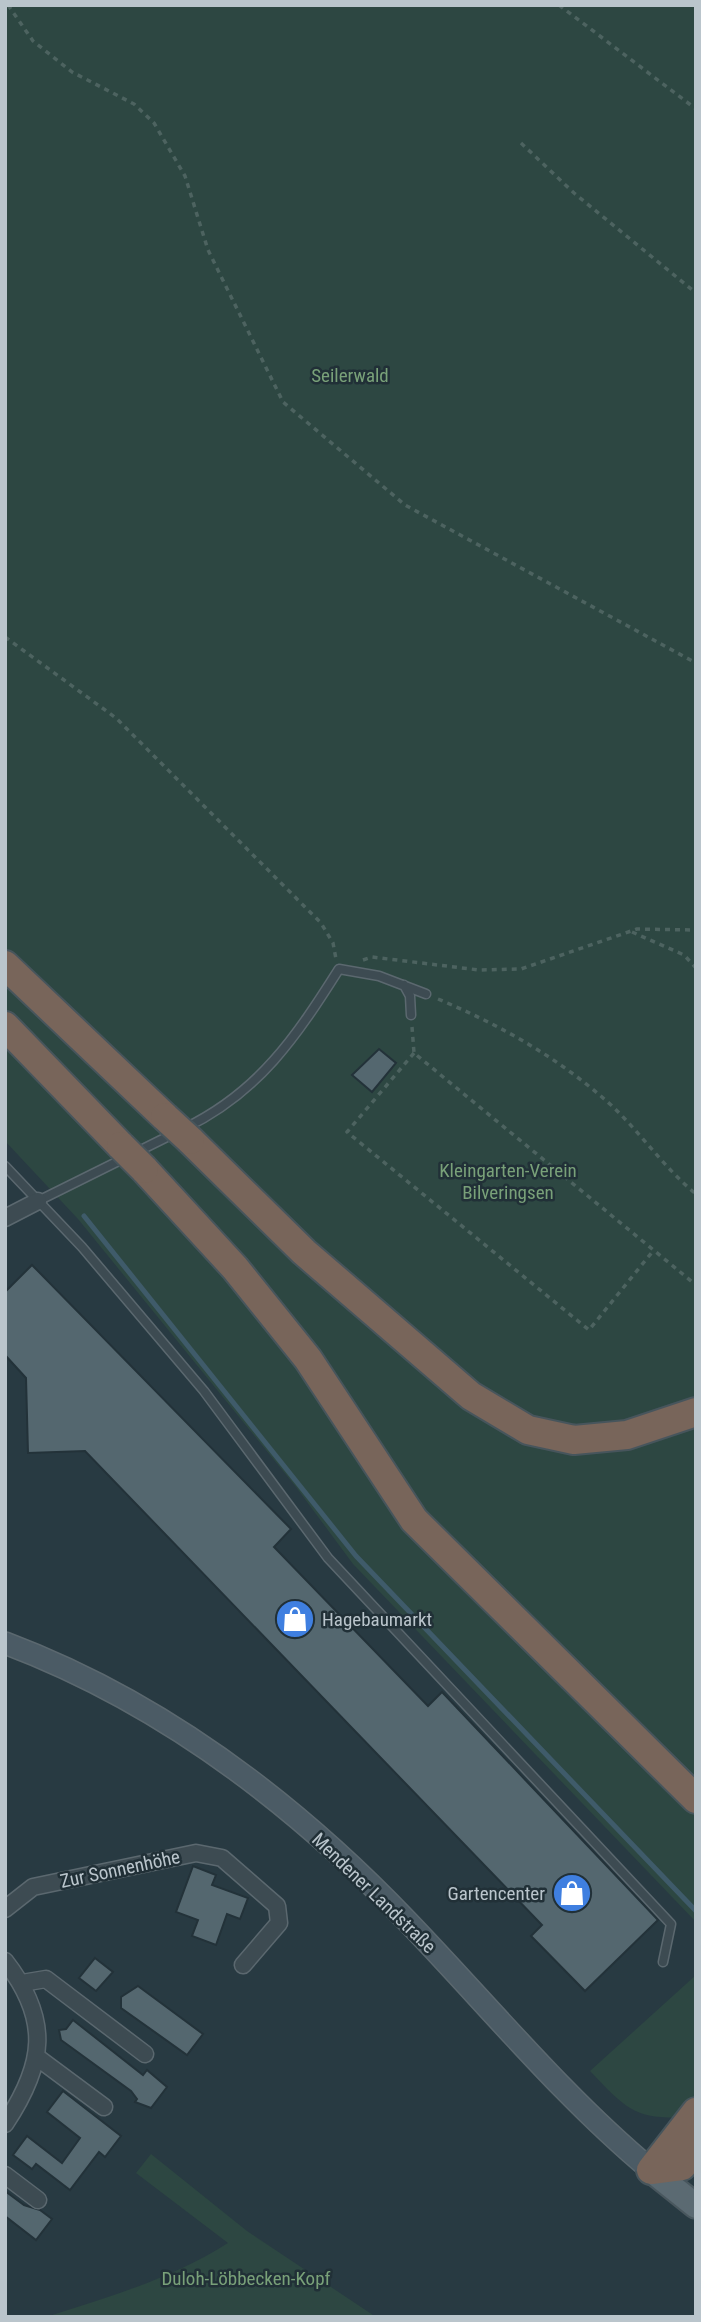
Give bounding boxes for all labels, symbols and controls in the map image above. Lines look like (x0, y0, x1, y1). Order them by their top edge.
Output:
park label: Seilerwald (311, 364, 389, 387)
park label: Kleingarten-Verein Bilveringsen (439, 1159, 577, 1204)
shop icon: Hagebaumarkt (274, 1598, 316, 1640)
place label: Hagebaumarkt (322, 1608, 432, 1631)
street label: Mendener Landstraße (307, 1828, 441, 1958)
street label: Zur Sonnenhöhe (58, 1845, 182, 1893)
shop icon: Gartencenter (551, 1872, 593, 1914)
place label: Gartencenter (447, 1882, 545, 1905)
park label: Duloh-Löbbecken-Kopf (161, 2267, 331, 2290)

